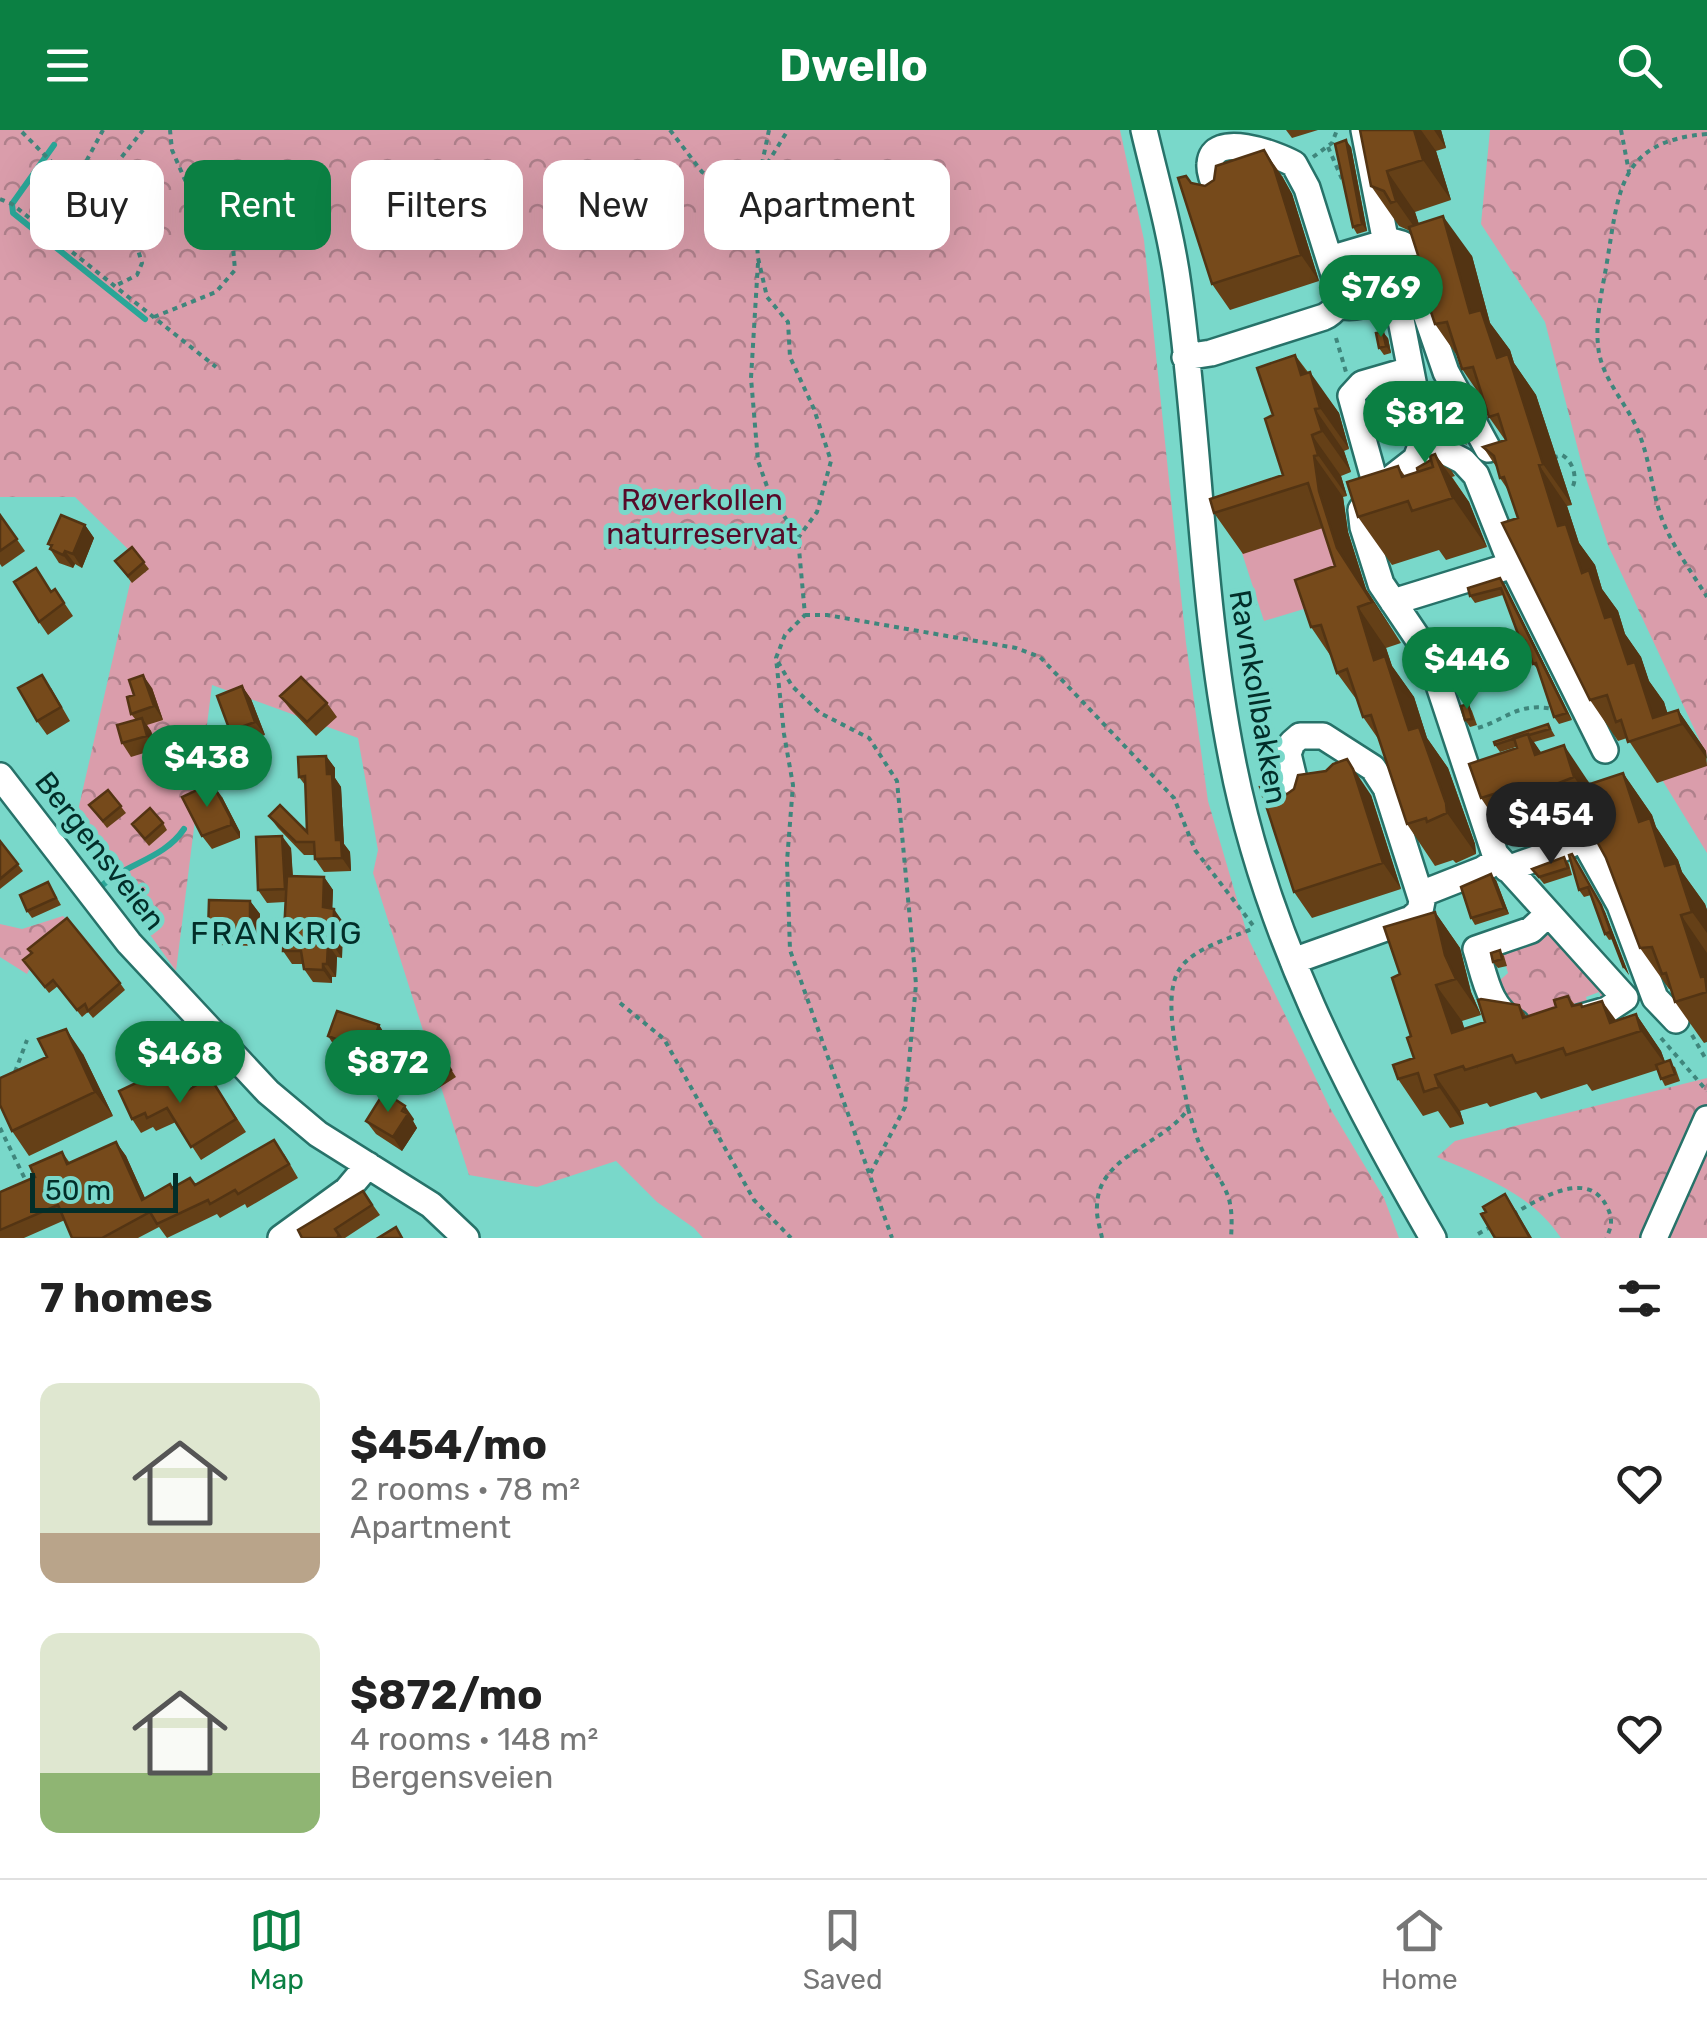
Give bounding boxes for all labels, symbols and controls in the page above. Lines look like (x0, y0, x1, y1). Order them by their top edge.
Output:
icon: menu (40, 38, 95, 93)
icon: search (1612, 38, 1667, 93)
text: Dwello (779, 39, 928, 92)
chip: Buy (30, 160, 164, 250)
chip: Rent (184, 160, 331, 250)
chip: Filters (351, 160, 523, 250)
chip: New (543, 160, 684, 250)
chip: Apartment (704, 160, 950, 250)
pin: $769 (1322, 255, 1440, 340)
text: $769 (1341, 268, 1421, 306)
pin: $812 (1366, 381, 1484, 466)
text: $812 (1385, 394, 1465, 432)
park label: Røverkollen naturreservat (606, 482, 798, 552)
street label: Ravnkollbakken (1221, 587, 1295, 807)
pin: $446 (1408, 627, 1526, 712)
text: $446 (1424, 640, 1510, 678)
pin: $438 (148, 725, 266, 810)
text: $438 (164, 738, 250, 776)
street label: Bergensveien (27, 765, 173, 937)
pin: $454 (1492, 782, 1610, 867)
text: $454 (1508, 795, 1594, 833)
district label: FRANKRIG (190, 914, 364, 952)
pin: $468 (121, 1021, 239, 1106)
pin: $872 (329, 1030, 447, 1115)
text: $468 (137, 1034, 223, 1072)
text: $872 (347, 1043, 429, 1081)
scale bar (30, 1168, 178, 1212)
text: 50 m (45, 1174, 111, 1207)
icon: filters (1612, 1271, 1667, 1326)
text: 7 homes (40, 1273, 213, 1323)
text: $454/mo (350, 1420, 547, 1470)
icon: home (120, 1423, 240, 1543)
icon: heart (1612, 1456, 1667, 1511)
text: 2 rooms · 78 m² (350, 1470, 580, 1508)
text: Apartment (350, 1508, 511, 1546)
text: $872/mo (350, 1670, 543, 1720)
icon: home (120, 1673, 240, 1793)
icon: heart (1612, 1706, 1667, 1761)
text: 4 rooms · 148 m² (350, 1720, 598, 1758)
text: Bergensveien (350, 1758, 553, 1796)
tab: Map (249, 1903, 304, 1996)
tab: Saved (803, 1903, 883, 1996)
tab: Home (1381, 1903, 1458, 1996)

